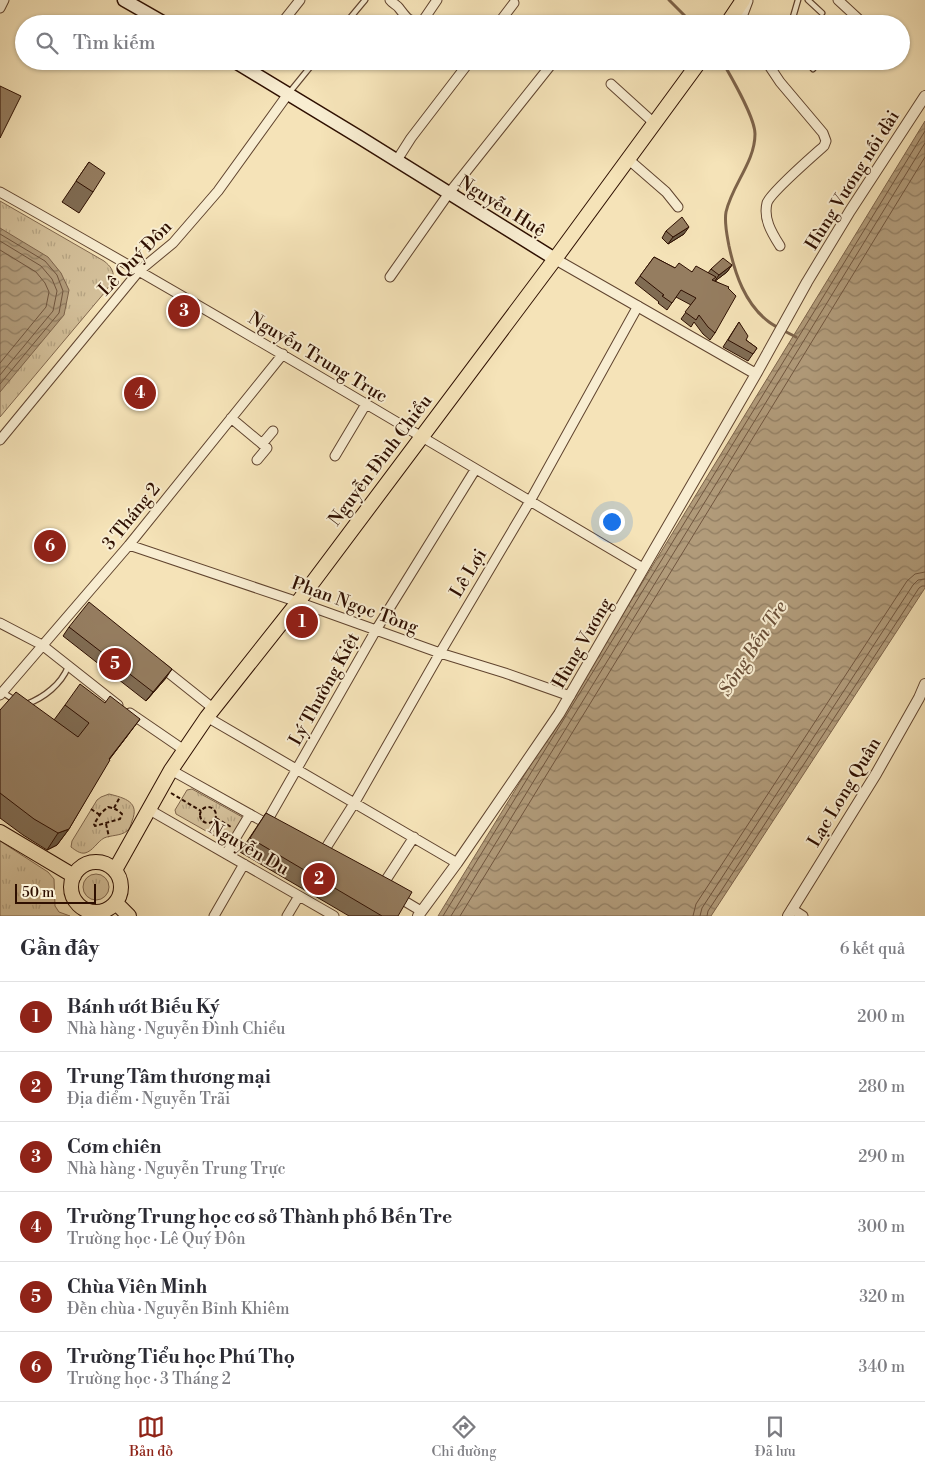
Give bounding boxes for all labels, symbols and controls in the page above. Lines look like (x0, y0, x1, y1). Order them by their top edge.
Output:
search box (15, 15, 910, 70)
icon: search (33, 29, 61, 57)
text: Tìm kiếm (73, 31, 156, 55)
street label: Hùng Vương nối dài (800, 106, 905, 254)
street label: Nguyễn Huệ (454, 171, 550, 242)
street label: Lê Quý Đôn (94, 216, 177, 301)
pin: 3 (168, 292, 200, 330)
street label: Nguyễn Trung Trực (244, 307, 392, 408)
pin: 4 (124, 374, 156, 412)
street label: Nguyễn Đình Chiểu (324, 390, 438, 530)
street label: 3 Tháng 2 (97, 478, 165, 555)
your location (599, 509, 625, 535)
pin: 6 (34, 527, 66, 565)
street label: Lê Lợi (445, 545, 492, 602)
street label: Phan Ngọc Tòng (288, 572, 422, 639)
street label: Hùng Vương (547, 593, 618, 693)
water label: Sông Bến Tre (713, 596, 793, 701)
pin: 1 (286, 603, 318, 641)
street label: Lý Thường Kiệt (284, 628, 365, 750)
pin: 5 (99, 645, 131, 683)
street label: Lạc Long Quân (803, 733, 886, 851)
street label: Nguyễn Du (204, 816, 294, 881)
pin: 2 (303, 860, 335, 898)
scale bar (15, 881, 96, 904)
text: 50 m (22, 884, 54, 902)
text: Gần đây (20, 936, 99, 962)
text: 6 kết quả (840, 939, 905, 959)
text: Bánh ướt Biếu Ký (67, 995, 219, 1019)
text: 1 (32, 1007, 40, 1027)
text: 200 m (857, 1007, 905, 1027)
text: Nhà hàng · Nguyễn Đình Chiểu (67, 1019, 285, 1039)
text: Trung Tâm thương mại (67, 1065, 271, 1089)
text: 2 (31, 1077, 41, 1097)
text: 280 m (858, 1077, 905, 1097)
text: Địa điểm · Nguyễn Trãi (67, 1089, 230, 1109)
text: Cơm chiên (67, 1135, 161, 1159)
text: 3 (31, 1147, 41, 1167)
text: 290 m (858, 1147, 905, 1167)
text: Nhà hàng · Nguyễn Trung Trực (67, 1159, 286, 1179)
text: Trường Trung học cơ sở Thành phố Bến Tre (67, 1205, 452, 1229)
text: 4 (31, 1217, 41, 1237)
text: 300 m (858, 1217, 905, 1237)
text: Trường học · Lê Quý Đôn (67, 1229, 246, 1249)
text: Chùa Viên Minh (67, 1275, 207, 1299)
text: 5 (31, 1287, 41, 1307)
text: 320 m (859, 1287, 905, 1307)
text: Đền chùa · Nguyễn Bỉnh Khiêm (67, 1299, 290, 1319)
text: Trường Tiểu học Phú Thọ (67, 1345, 295, 1369)
text: 6 (31, 1357, 41, 1377)
text: 340 m (858, 1357, 905, 1377)
text: Trường học · 3 Tháng 2 (67, 1369, 231, 1389)
tab: Bản đồ (129, 1413, 173, 1461)
tab: Chỉ đường (432, 1413, 496, 1461)
tab: Đã lưu (755, 1413, 796, 1461)

